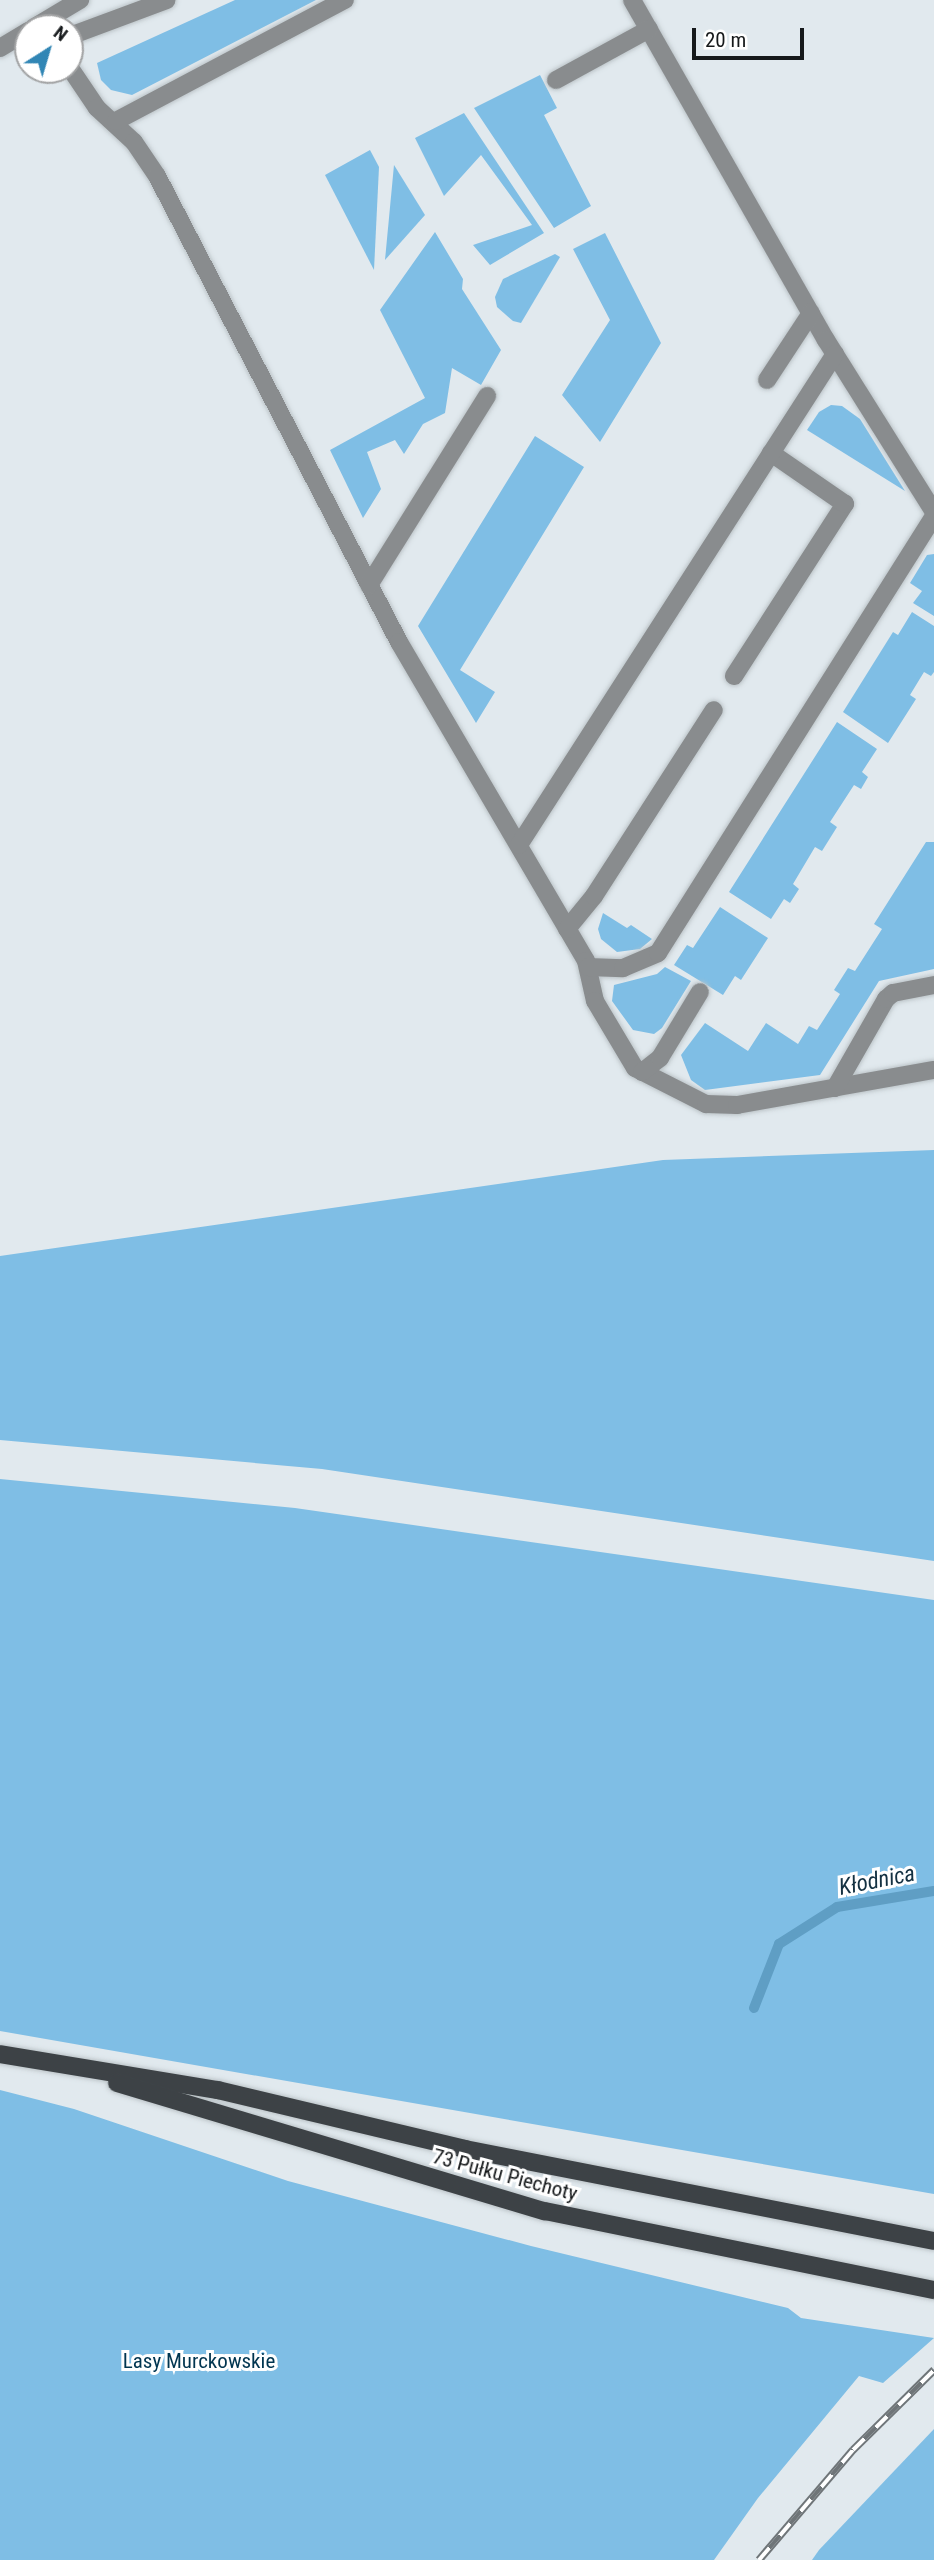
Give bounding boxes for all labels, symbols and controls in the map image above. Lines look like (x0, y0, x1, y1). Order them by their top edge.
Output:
north arrow (14, 14, 84, 84)
scale bar (696, 14, 808, 58)
text: N (49, 21, 72, 46)
text: 20 m (705, 28, 746, 52)
water label: Kłodnica (837, 1860, 917, 1902)
street label: 73 Pułku Piechoty (430, 2144, 580, 2206)
park label: Lasy Murckowskie (123, 2348, 275, 2374)

